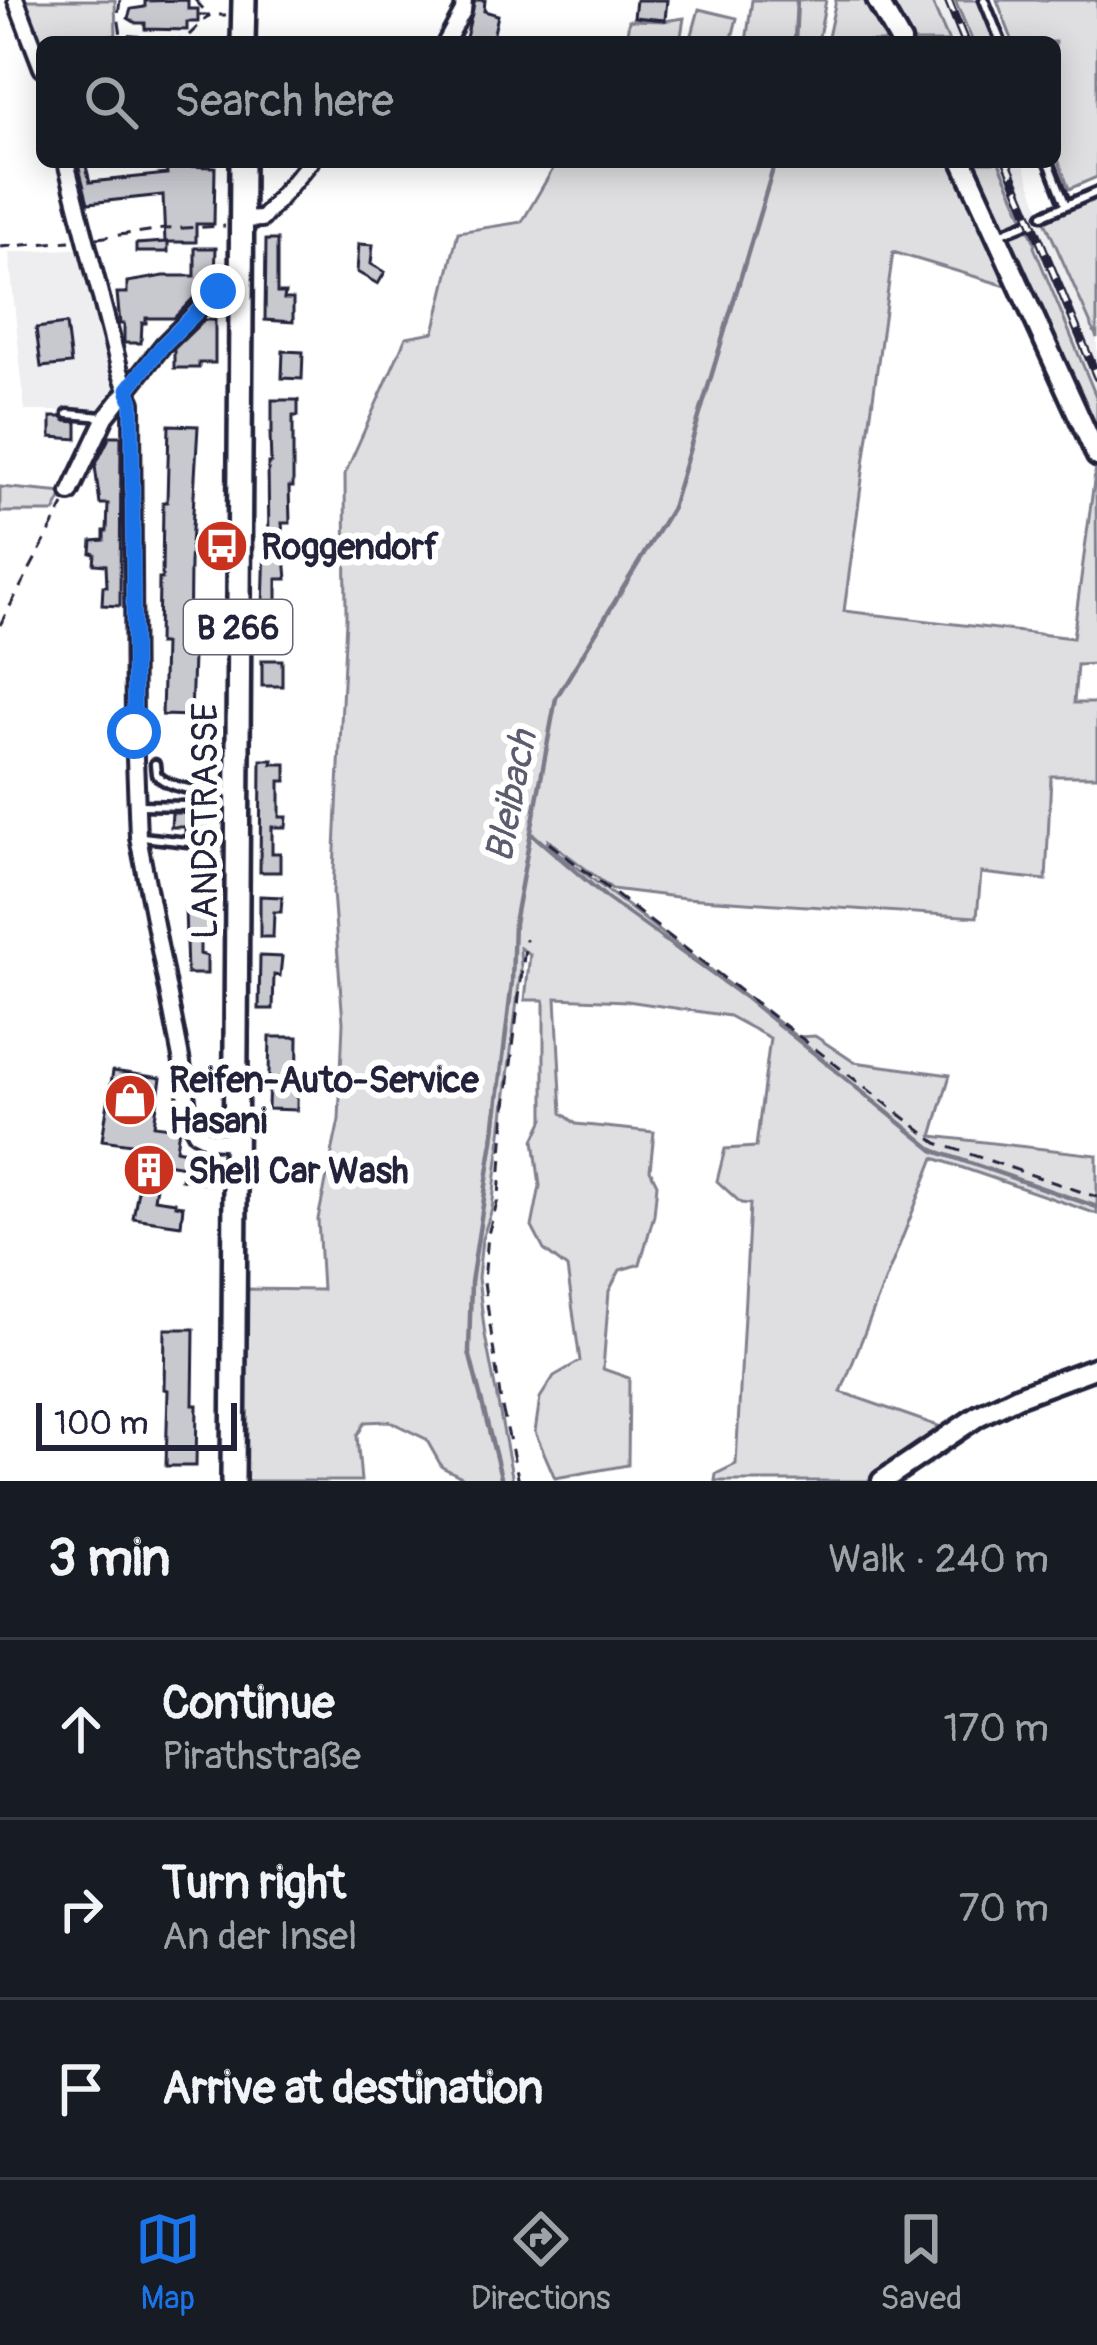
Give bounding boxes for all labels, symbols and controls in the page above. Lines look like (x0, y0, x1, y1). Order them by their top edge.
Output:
search box (36, 36, 1061, 168)
icon: search (78, 69, 144, 135)
text: Search here (174, 74, 394, 130)
route end (191, 264, 245, 318)
bus stop icon: Roggendorf (194, 518, 250, 574)
place label: Roggendorf (261, 525, 439, 570)
road number: B 266 (184, 600, 292, 654)
street label: LANDSTRASSE (183, 703, 228, 939)
route start (107, 705, 161, 759)
water label: Bleibach (475, 724, 549, 866)
place label: Reifen-Auto-Service Hasani (169, 1058, 480, 1144)
shop icon: Reifen-Auto-Service Hasani (102, 1072, 158, 1128)
building icon: Shell Car Wash (121, 1142, 177, 1198)
place label: Shell Car Wash (188, 1149, 409, 1194)
scale bar (36, 1397, 237, 1450)
text: 100 m (54, 1403, 148, 1444)
text: 3 min (48, 1527, 170, 1591)
text: Walk · 240 m (828, 1535, 1049, 1584)
text: Continue (162, 1676, 335, 1732)
icon: ahead (48, 1696, 114, 1762)
text: 170 m (943, 1704, 1049, 1753)
text: Pirathstraße (162, 1732, 361, 1781)
text: Turn right (162, 1856, 346, 1912)
icon: right (48, 1876, 114, 1942)
text: 70 m (959, 1884, 1049, 1933)
text: An der Insel (162, 1912, 357, 1961)
icon: arrive (48, 2056, 114, 2122)
text: Arrive at destination (162, 2061, 543, 2117)
tab: Map (135, 2206, 201, 2319)
tab: Directions (471, 2206, 611, 2319)
tab: Saved (880, 2206, 962, 2319)

